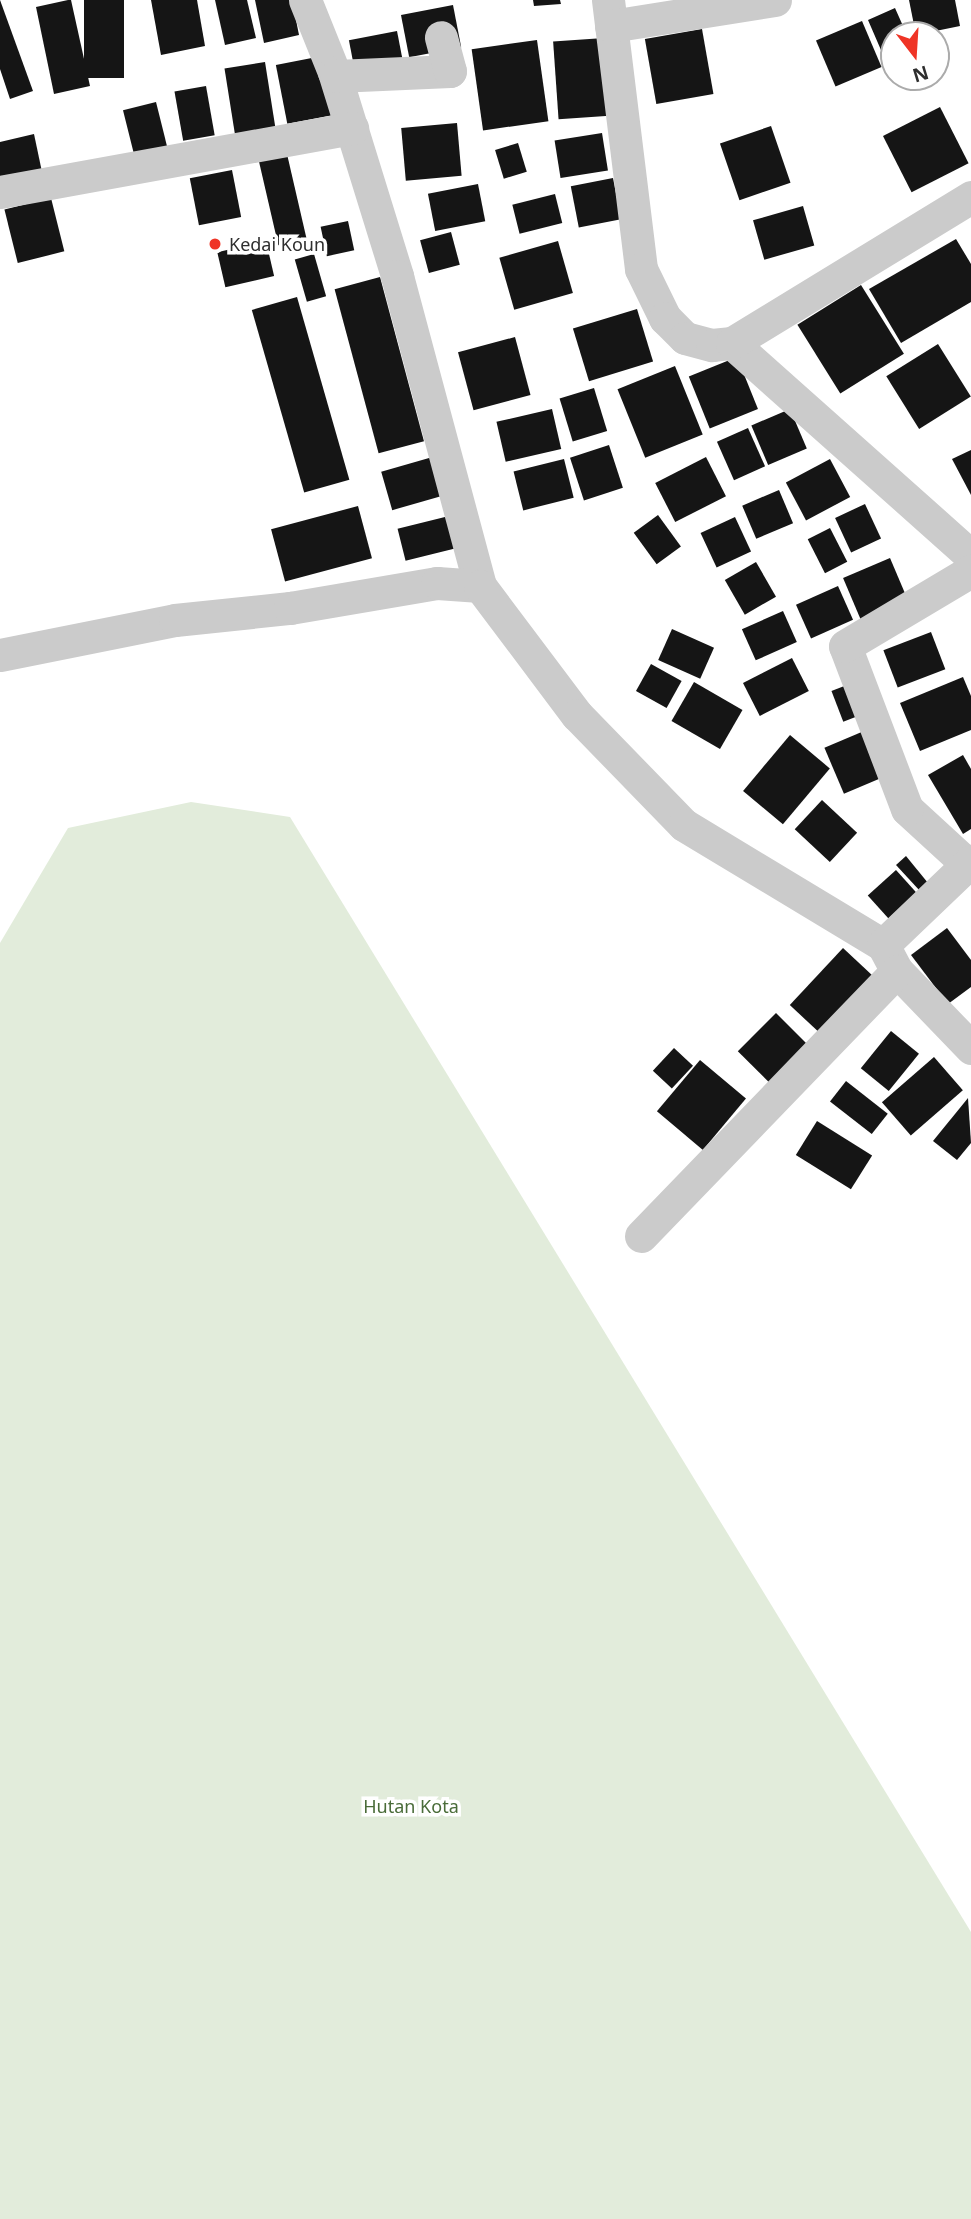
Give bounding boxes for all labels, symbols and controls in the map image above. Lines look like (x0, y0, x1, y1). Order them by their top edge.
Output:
north arrow (880, 21, 950, 91)
text: N (909, 59, 932, 89)
place label: Kedai Koun (229, 233, 325, 255)
marker: Kedai Koun (207, 236, 223, 252)
park label: Hutan Kota (363, 1795, 459, 1817)

